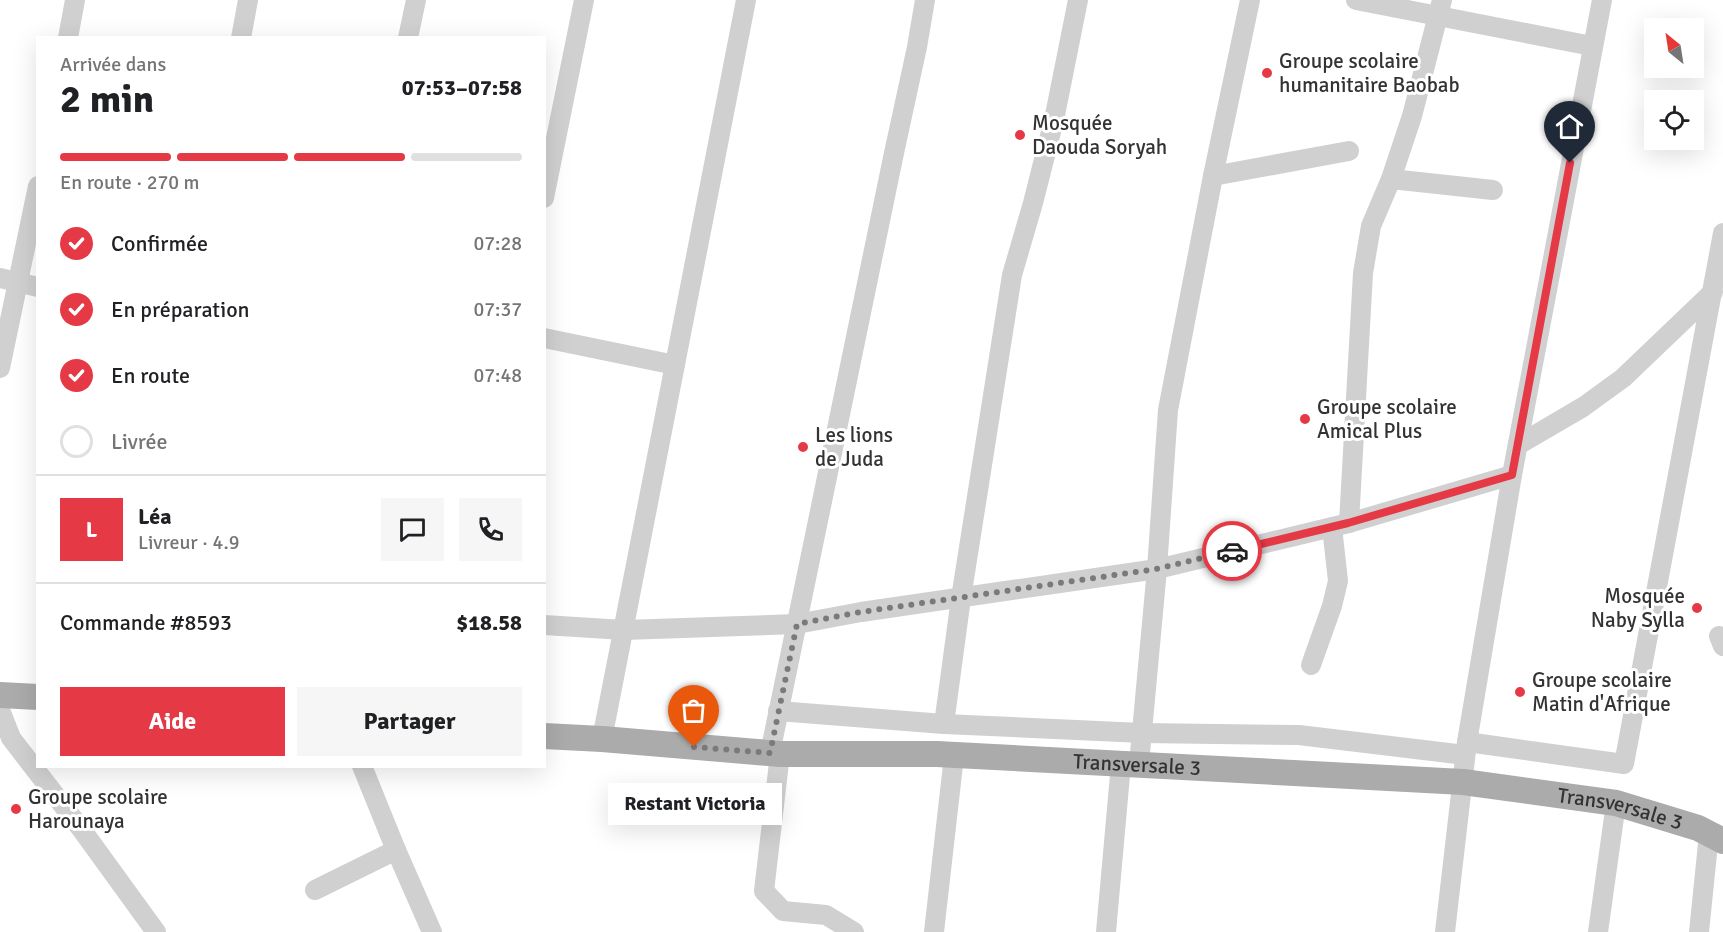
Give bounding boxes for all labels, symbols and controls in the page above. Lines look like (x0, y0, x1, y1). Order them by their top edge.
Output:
north arrow (1644, 18, 1704, 78)
map controls (1644, 18, 1704, 150)
place label: Groupe scolaire humanitaire Baobab (1279, 48, 1460, 98)
text: Arrivée dans (60, 52, 166, 77)
marker: Groupe scolaire humanitaire Baobab (1260, 66, 1274, 80)
text: 07:53–07:58 (402, 74, 522, 101)
text: 2 min (60, 75, 154, 123)
button: locate (1644, 90, 1704, 150)
pin (1544, 101, 1595, 163)
place label: Mosquée Daouda Soryah (1032, 110, 1167, 160)
icon: home (1553, 110, 1586, 143)
marker: Mosquée Daouda Soryah (1013, 128, 1027, 142)
text: En route · 270 m (60, 170, 199, 195)
icon: check (60, 227, 93, 260)
text: Confirmée (111, 230, 208, 257)
text: 07:28 (473, 231, 522, 256)
icon: check (60, 293, 93, 326)
text: En préparation (111, 296, 250, 323)
text: 07:37 (473, 297, 522, 322)
icon: check (60, 359, 93, 392)
text: En route (111, 362, 190, 389)
text: 07:48 (473, 363, 522, 388)
place label: Groupe scolaire Amical Plus (1317, 394, 1457, 444)
marker: Groupe scolaire Amical Plus (1298, 412, 1312, 426)
place label: Les lions de Juda (815, 422, 893, 472)
text: Livrée (111, 428, 168, 455)
marker: Les lions de Juda (796, 440, 810, 454)
button: chat (381, 498, 444, 561)
button: phone (459, 498, 522, 561)
text: Léa (138, 503, 172, 530)
text: L (86, 516, 97, 543)
courier (1202, 521, 1262, 581)
text: Livreur · 4.9 (138, 530, 239, 555)
icon: car (1216, 535, 1249, 568)
place label: Mosquée Naby Sylla (1591, 583, 1685, 633)
marker: Mosquée Naby Sylla (1690, 601, 1704, 615)
text: Commande #8593 (60, 609, 232, 636)
text: $18.58 (456, 609, 522, 636)
place label: Groupe scolaire Matin d'Afrique (1532, 667, 1672, 717)
pin (668, 685, 719, 747)
marker: Groupe scolaire Matin d'Afrique (1513, 685, 1527, 699)
button: Aide (60, 687, 285, 756)
button: Partager (297, 687, 522, 756)
icon: bag (677, 694, 710, 727)
street label: Transversale 3 (1072, 748, 1202, 781)
street label: Transversale 3 (1556, 782, 1686, 836)
callout: Restant Victoria (607, 783, 781, 825)
place label: Groupe scolaire Harounaya (28, 784, 168, 834)
text: Restant Victoria (624, 791, 766, 816)
marker: Groupe scolaire Harounaya (9, 802, 23, 816)

